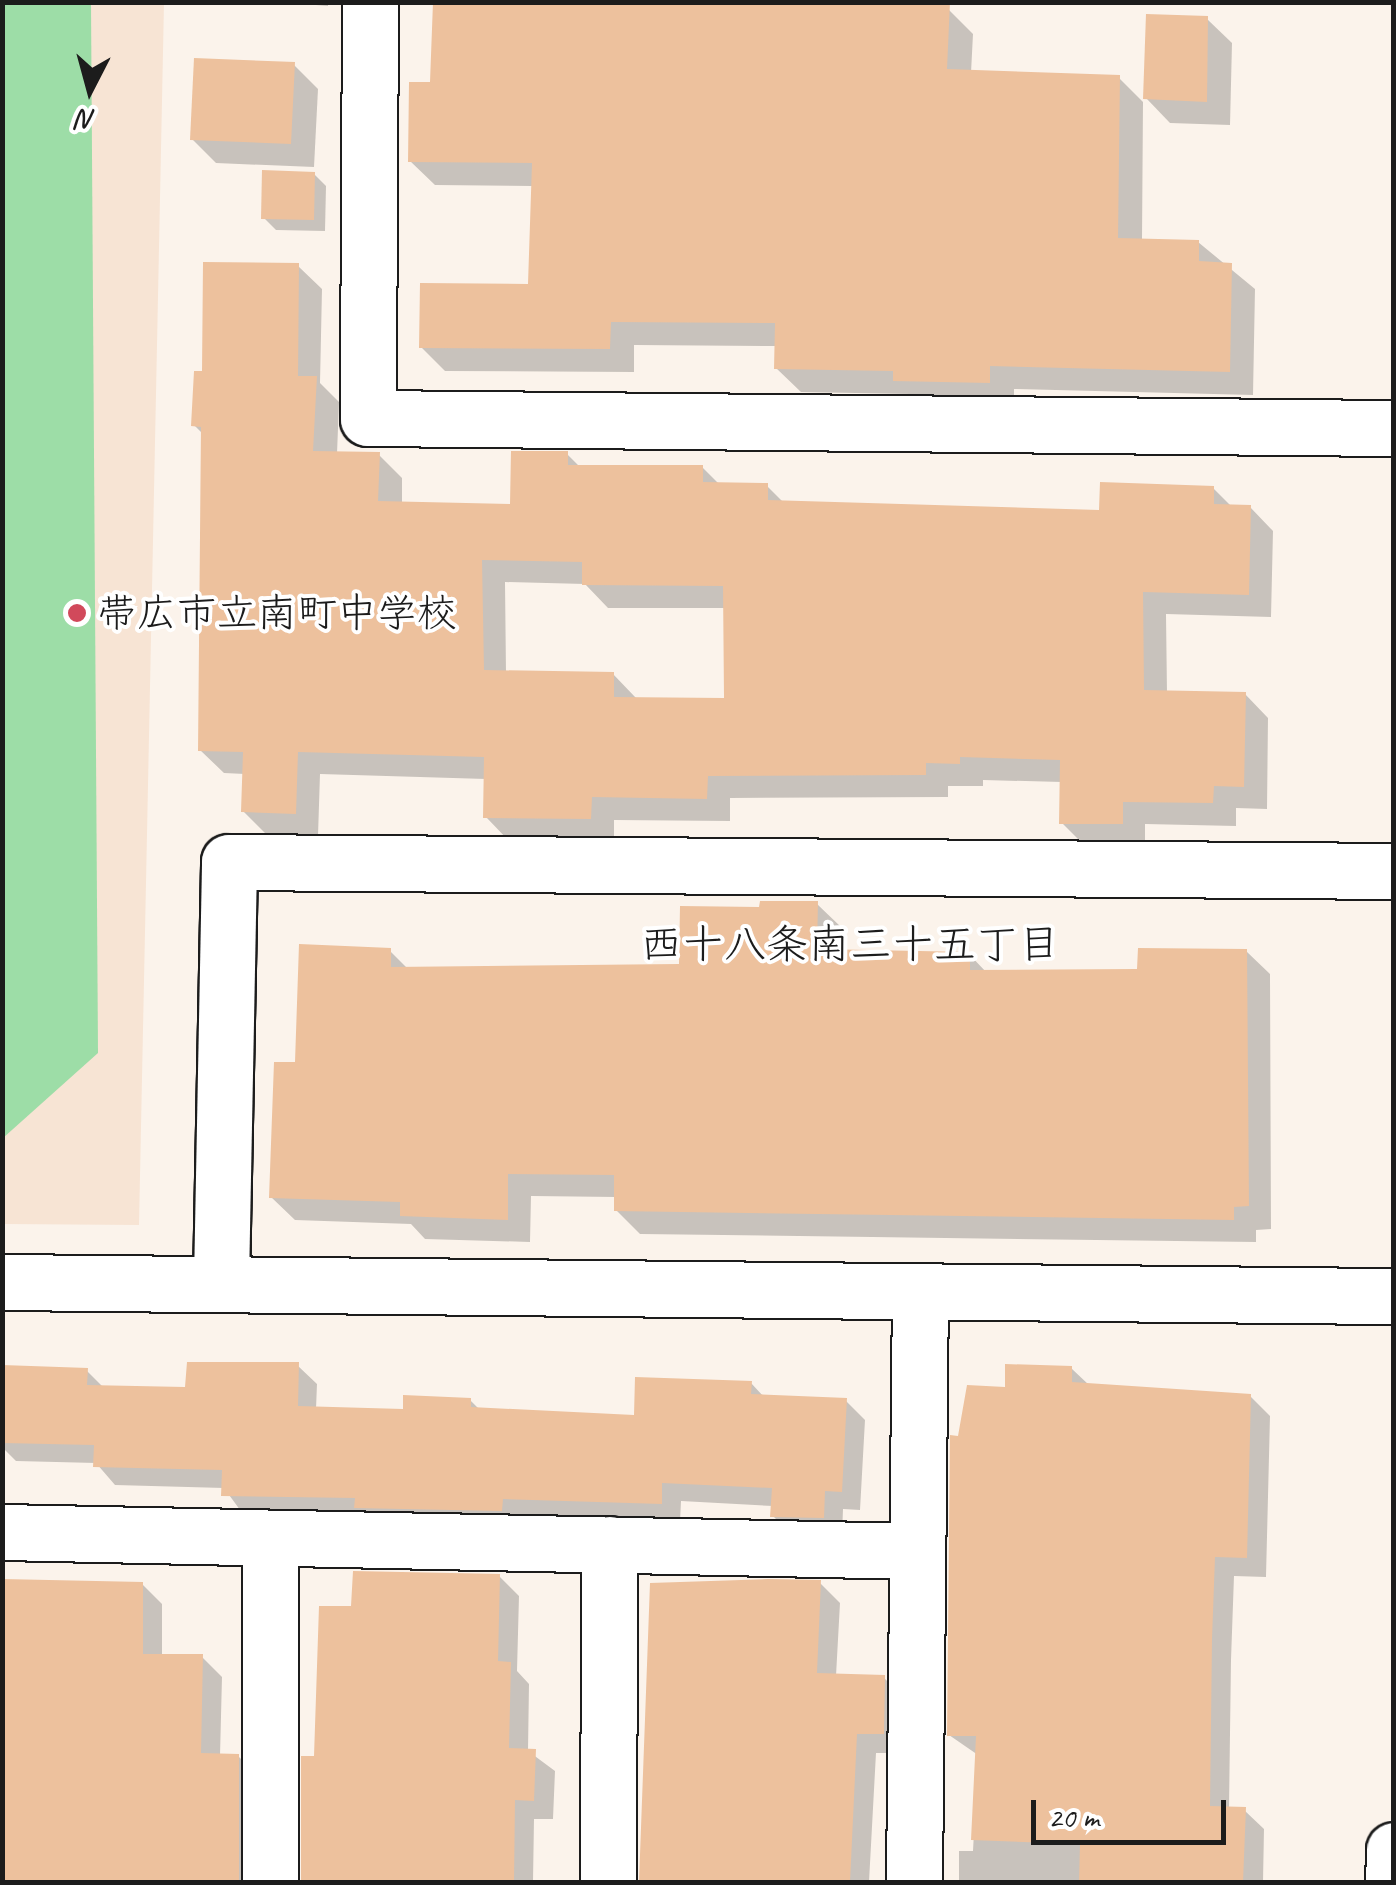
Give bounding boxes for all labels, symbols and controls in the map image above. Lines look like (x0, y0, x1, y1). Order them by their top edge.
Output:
north arrow (40, 40, 140, 140)
text: N (76, 102, 97, 139)
place label: 帯広市立南町中学校 (97, 589, 457, 637)
marker: 帯広市立南町中学校 (66, 602, 88, 624)
district label: 西十八条南三十五丁目 (640, 920, 1060, 970)
scale bar (1036, 1780, 1231, 1842)
text: 20 m (1048, 1798, 1099, 1836)

